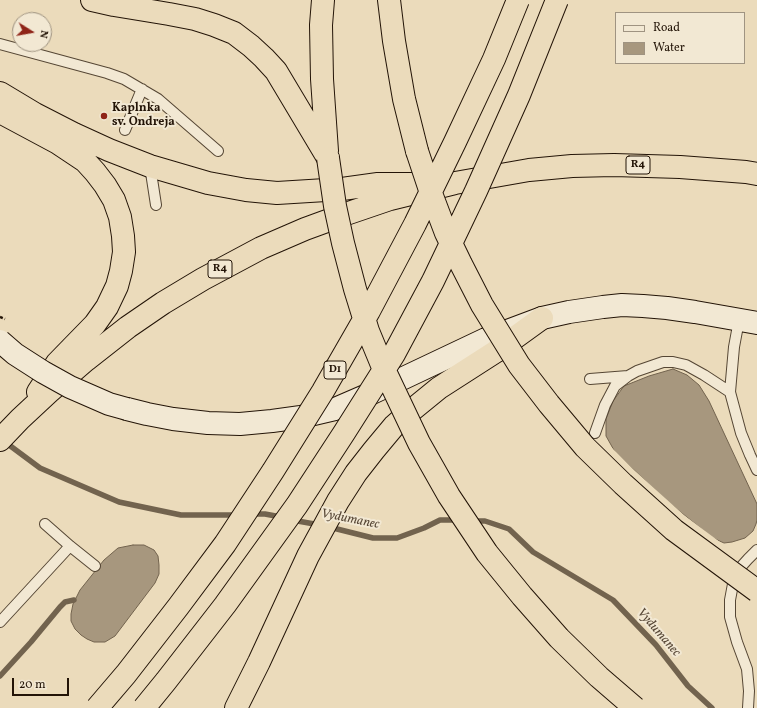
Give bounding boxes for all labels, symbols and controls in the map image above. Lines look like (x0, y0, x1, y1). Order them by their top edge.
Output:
north arrow (12, 12, 52, 52)
legend (615, 12, 745, 64)
text: Road (653, 20, 680, 36)
text: N (35, 29, 51, 40)
text: Water (653, 40, 685, 56)
place label: Kaplnka sv. Ondreja (112, 102, 175, 130)
marker: Kaplnka sv. Ondreja (99, 111, 109, 121)
road number: R4 (626, 156, 650, 174)
road number: R4 (208, 260, 232, 278)
road number: D1 (324, 361, 346, 379)
water label: Vydumanec (319, 507, 381, 533)
water label: Vydumanec (633, 606, 683, 660)
scale bar (14, 670, 71, 696)
text: 20 m (19, 677, 46, 693)

